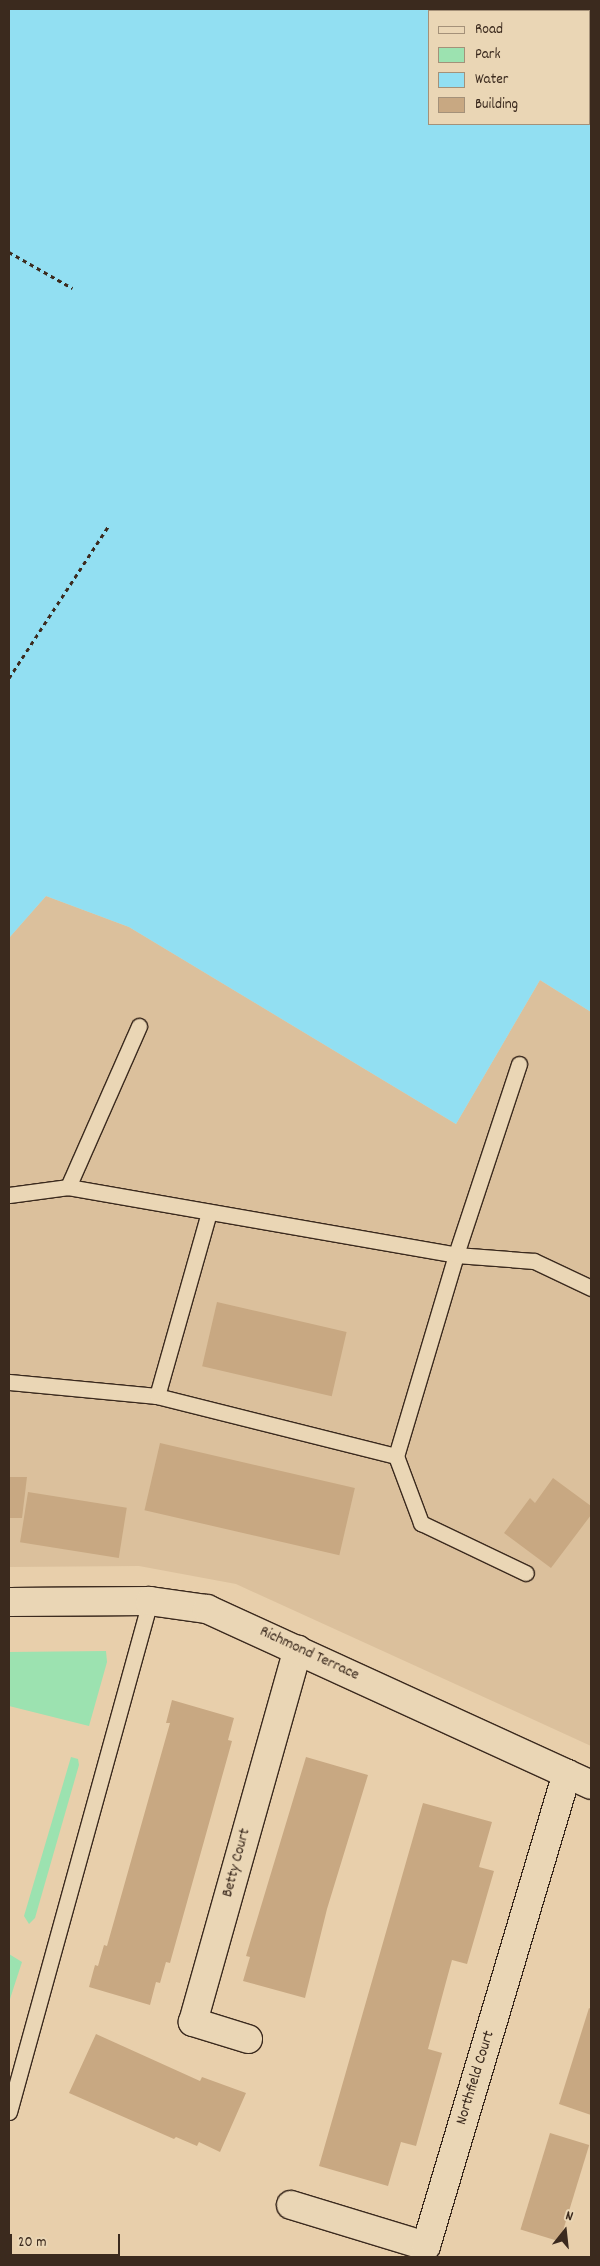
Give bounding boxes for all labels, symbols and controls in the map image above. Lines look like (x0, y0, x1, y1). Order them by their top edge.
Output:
legend (428, 10, 590, 125)
text: Road (475, 19, 503, 41)
text: Park (475, 44, 501, 66)
text: Water (475, 69, 508, 91)
text: Building (475, 94, 518, 116)
street label: Richmond Terrace (256, 1623, 362, 1685)
street label: Betty Court (219, 1827, 255, 1899)
street label: Northfield Court (453, 2029, 499, 2127)
north arrow (540, 2206, 590, 2256)
text: N (563, 2206, 575, 2227)
scale bar (12, 2224, 122, 2256)
text: 20 m (18, 2232, 46, 2254)

